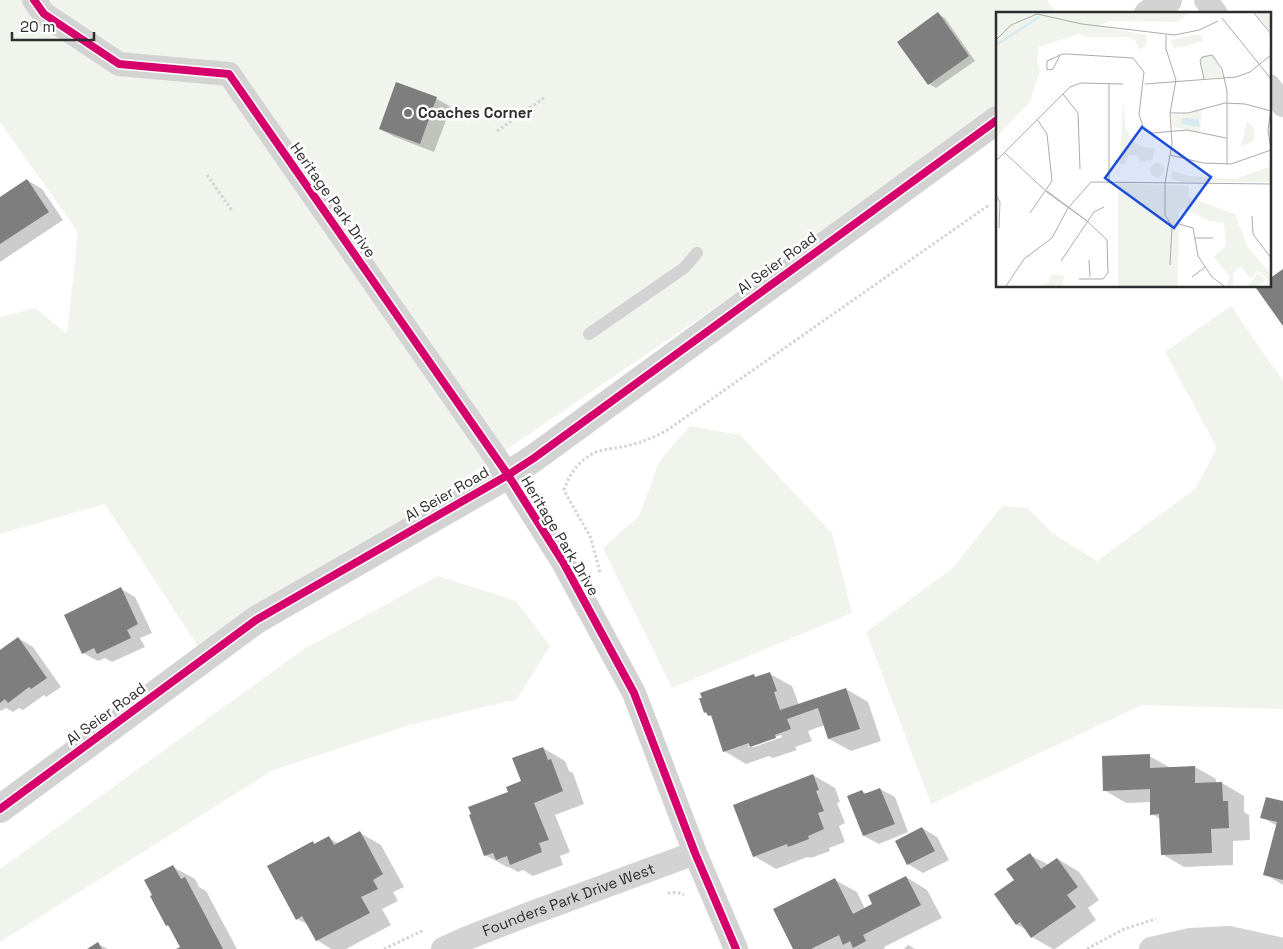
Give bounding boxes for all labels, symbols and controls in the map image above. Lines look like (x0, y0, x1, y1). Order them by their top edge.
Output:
scale bar (12, 10, 95, 42)
inset map (996, 12, 1270, 288)
text: 20 m (20, 17, 55, 36)
place label: Coaches Corner (418, 103, 532, 122)
marker: Coaches Corner (402, 107, 414, 119)
street label: Heritage Park Drive (286, 138, 380, 261)
street label: Al Seier Road (733, 227, 820, 298)
street label: Al Seier Road (401, 462, 492, 525)
street label: Heritage Park Drive (517, 472, 604, 599)
street label: Al Seier Road (62, 678, 149, 749)
street label: Founders Park Drive West (479, 859, 658, 940)

